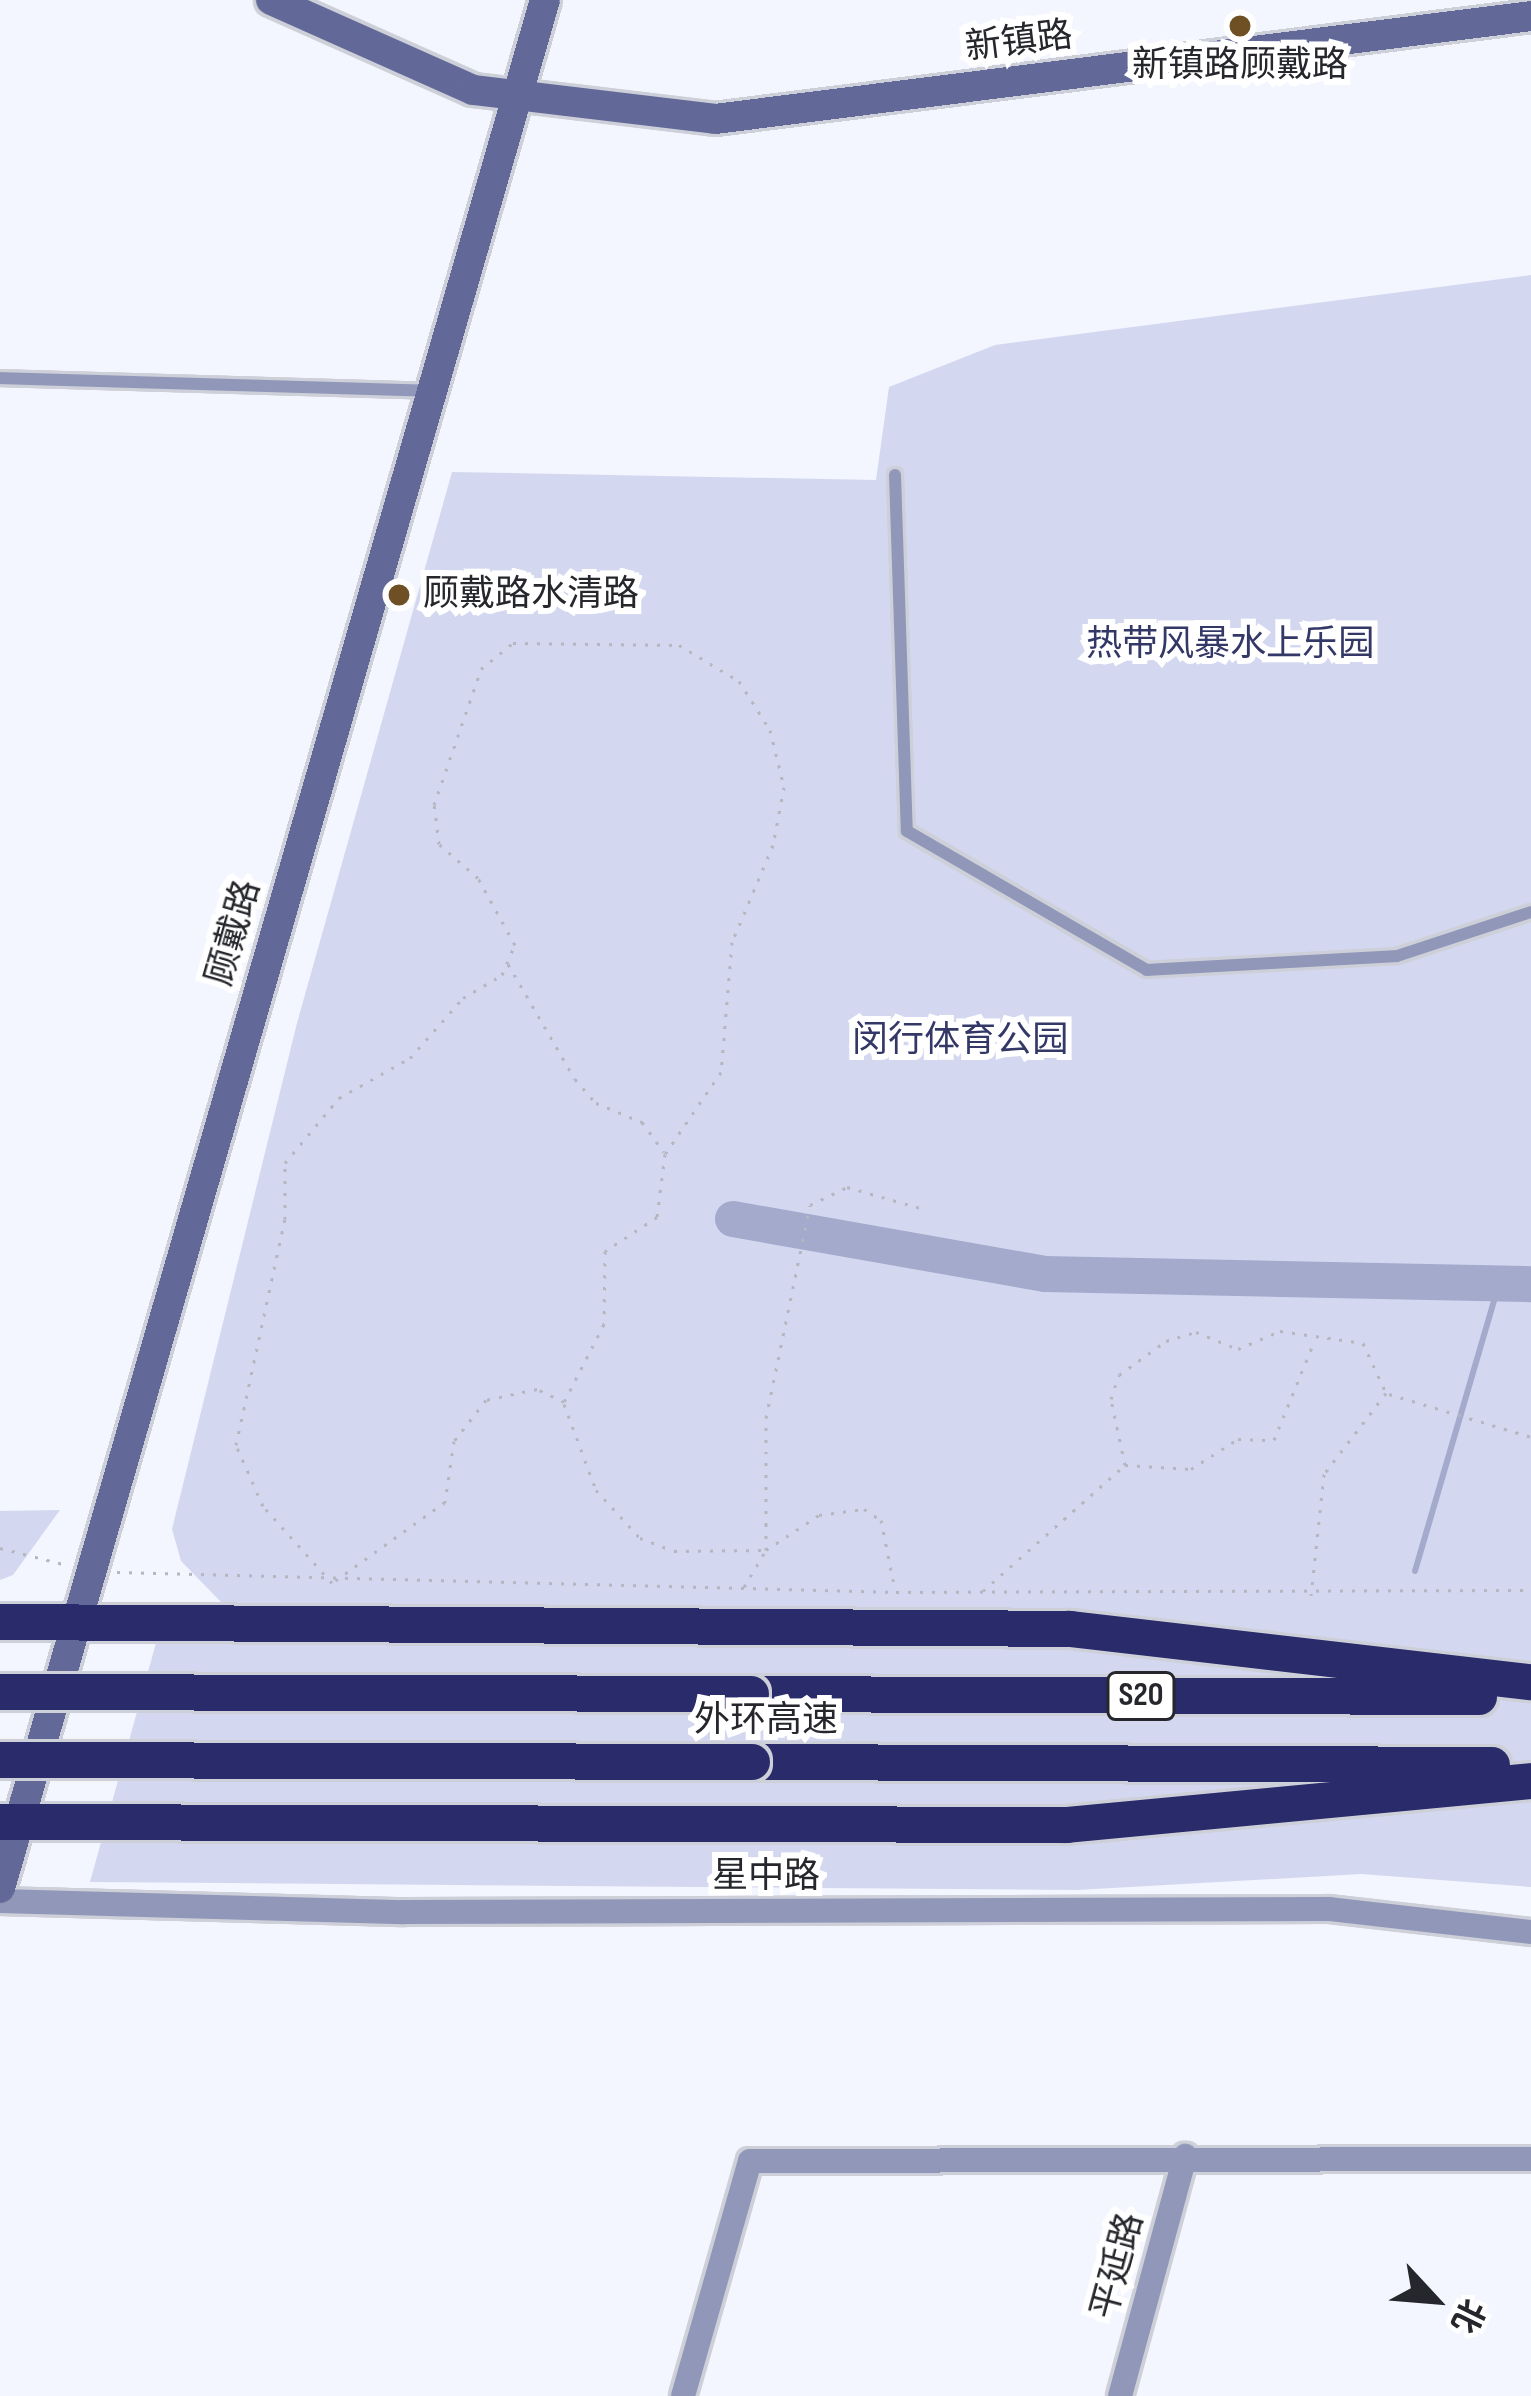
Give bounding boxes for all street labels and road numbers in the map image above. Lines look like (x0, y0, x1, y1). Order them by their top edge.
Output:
street label: 新镇路 (963, 14, 1075, 70)
street label: 顾戴路 (198, 875, 270, 991)
road number: S20 (1105, 1669, 1177, 1723)
street label: 外环高速 (694, 1699, 838, 1743)
street label: 星中路 (712, 1855, 820, 1899)
street label: 平延路 (1083, 2208, 1153, 2324)

